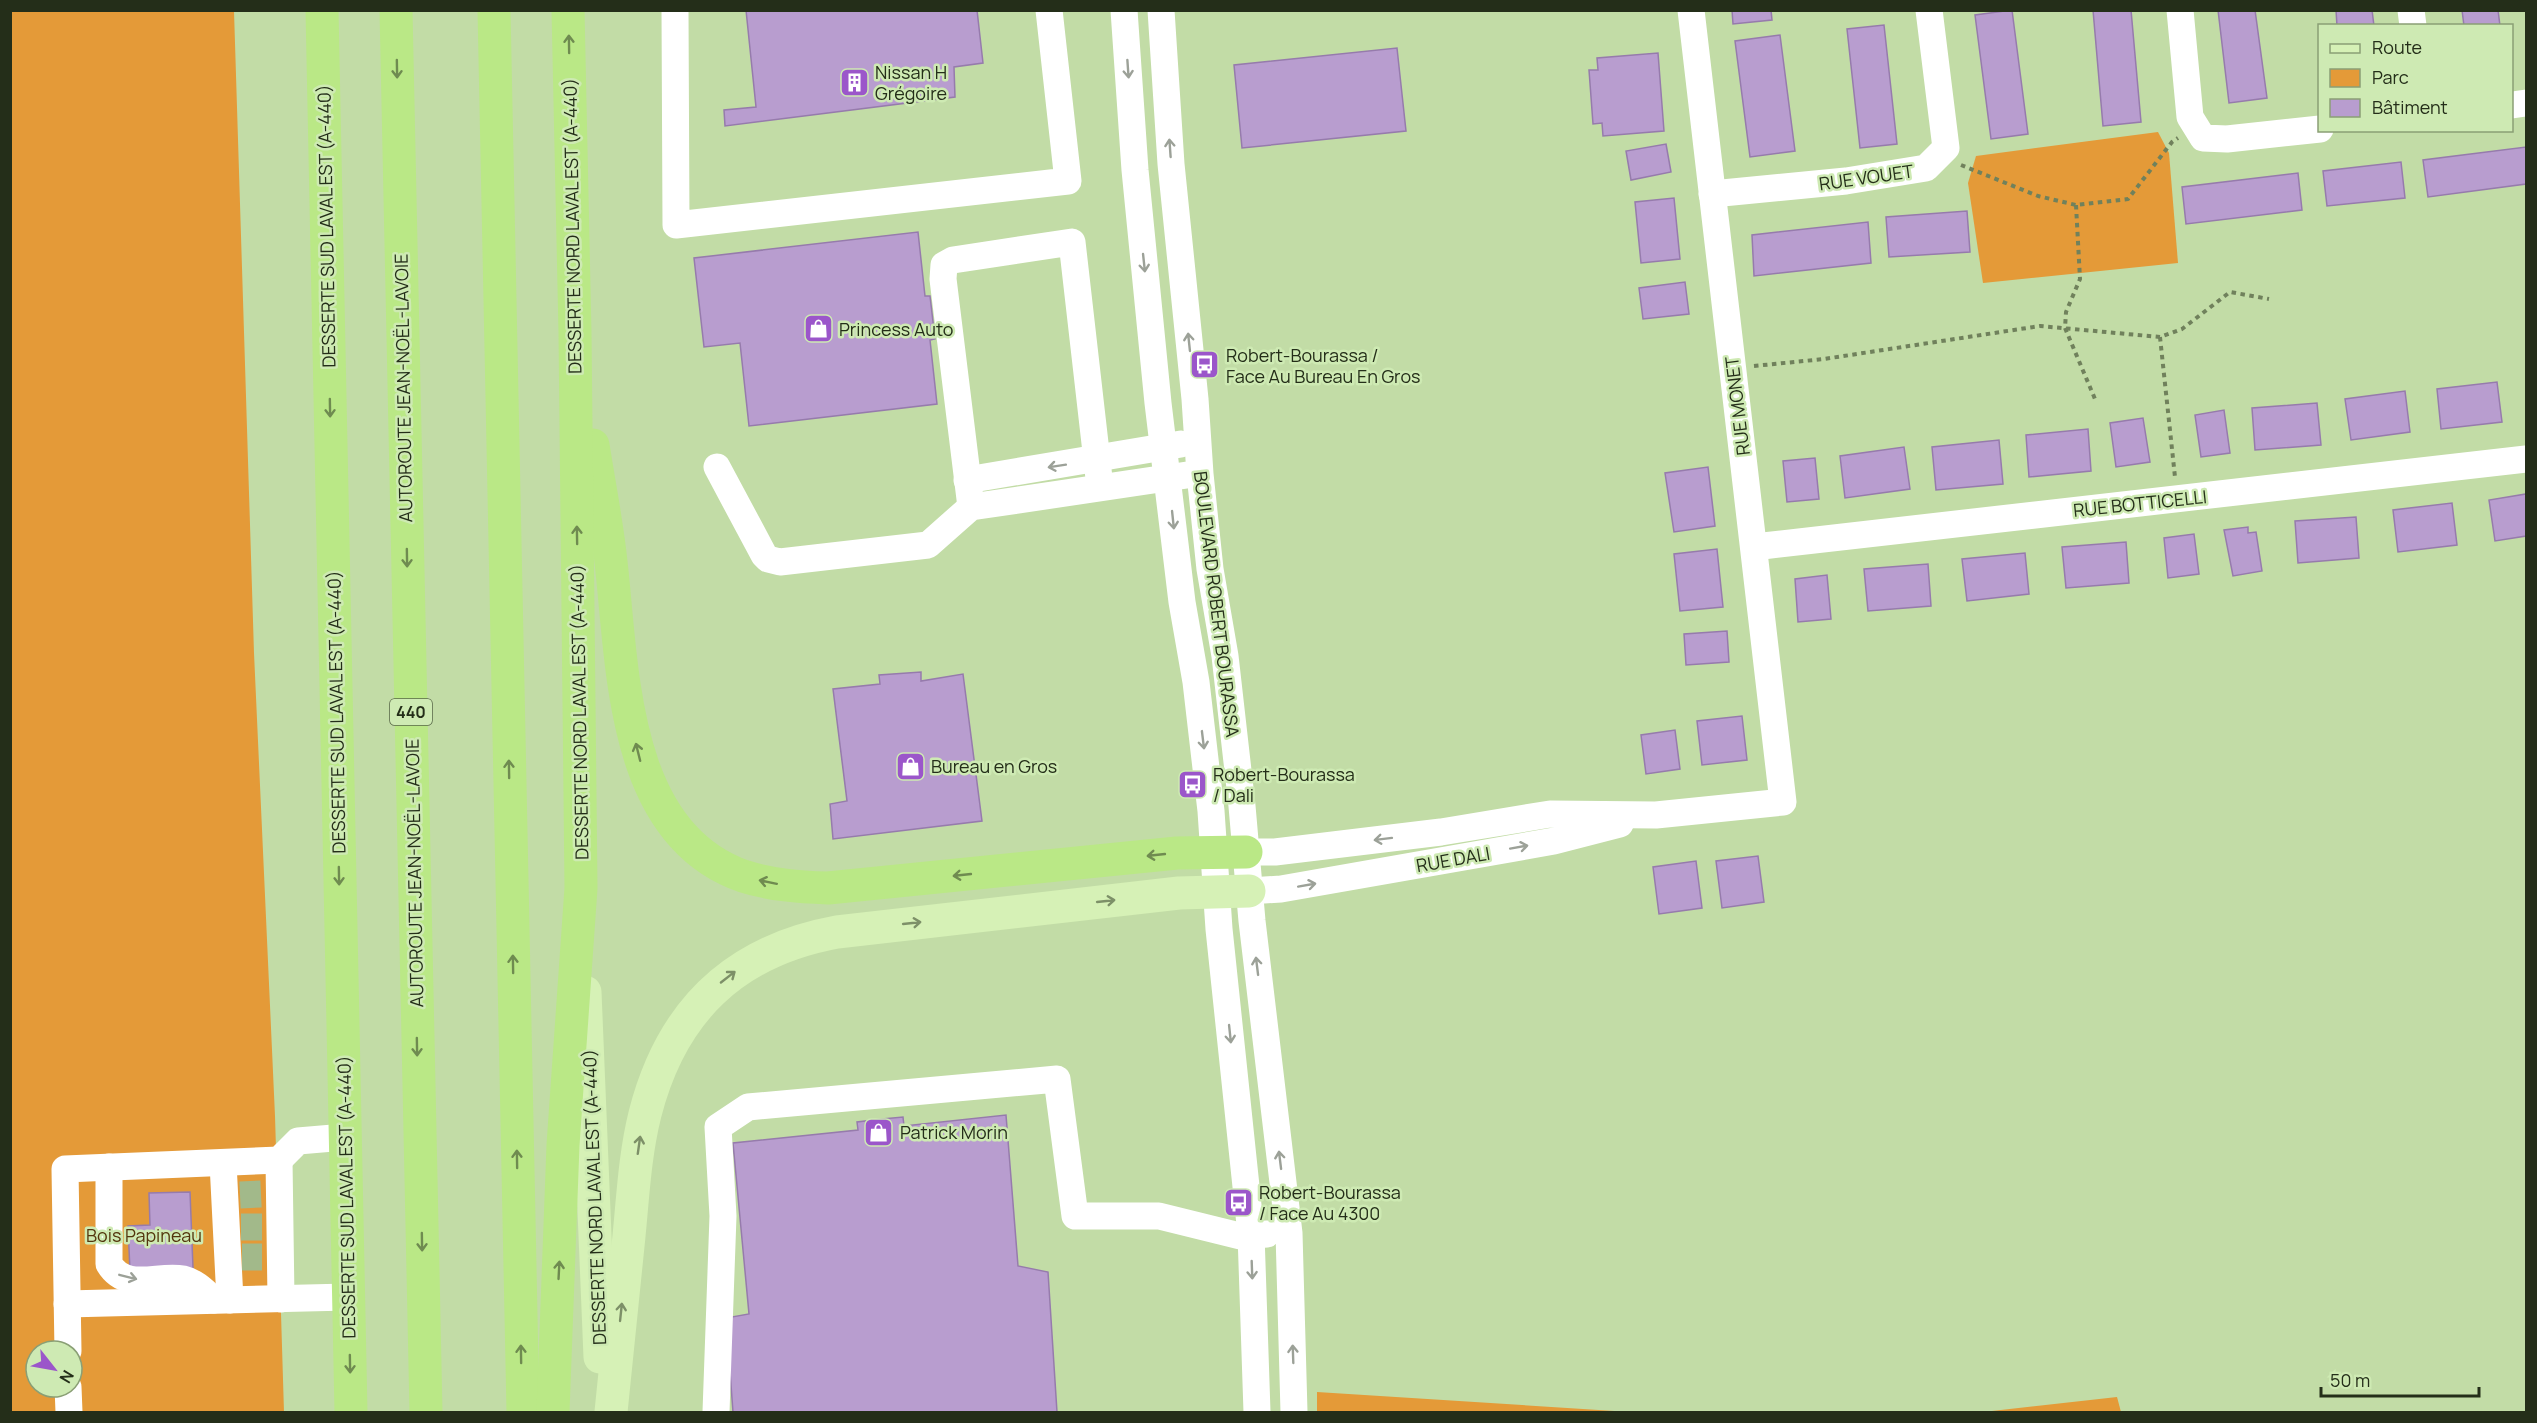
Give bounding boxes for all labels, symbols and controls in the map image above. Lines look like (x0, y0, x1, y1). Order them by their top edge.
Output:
legend (2318, 24, 2513, 132)
one-way arrow (563, 34, 575, 54)
text: Route (2372, 35, 2422, 59)
one-way arrow (391, 58, 402, 78)
one-way arrow (1122, 58, 1133, 78)
place label: Nissan H Grégoire (875, 60, 947, 105)
text: Parc (2372, 65, 2409, 89)
building icon: Nissan H Grégoire (838, 66, 870, 98)
street label: DESSERTE NORD LAVAL EST (A-440) (557, 78, 587, 374)
street label: DESSERTE SUD LAVAL EST (A-440) (312, 84, 340, 368)
text: Bâtiment (2372, 95, 2448, 119)
one-way arrow (1164, 138, 1175, 158)
street label: RUE VOUET (1817, 158, 1915, 195)
one-way arrow (1139, 253, 1150, 273)
street label: AUTOROUTE JEAN-NOËL-LAVOIE (389, 254, 417, 522)
shop icon: Princess Auto (802, 313, 834, 345)
place label: Princess Auto (839, 317, 954, 341)
one-way arrow (1183, 332, 1194, 352)
place label: Robert-Bourassa / Face Au Bureau En Gros (1226, 343, 1420, 388)
bus stop icon: Robert-Bourassa / Face Au Bureau En Gros (1189, 349, 1221, 381)
street label: RUE MONET (1719, 355, 1755, 457)
one-way arrow (324, 398, 335, 418)
one-way arrow (1048, 460, 1067, 471)
street label: BOULEVARD ROBERT BOURASSA (1189, 470, 1245, 739)
street label: RUE BOTTICELLI (2072, 484, 2208, 522)
one-way arrow (1168, 509, 1179, 529)
one-way arrow (571, 526, 583, 546)
one-way arrow (401, 547, 413, 567)
street label: DESSERTE NORD LAVAL EST (A-440) (564, 564, 594, 860)
street label: DESSERTE SUD LAVAL EST (A-440) (322, 570, 350, 854)
road number: 440 (390, 699, 432, 725)
one-way arrow (1198, 730, 1209, 750)
street label: AUTOROUTE JEAN-NOËL-LAVOIE (400, 739, 428, 1007)
one-way arrow (632, 742, 643, 761)
shop icon: Bureau en Gros (894, 750, 926, 782)
place label: Bureau en Gros (931, 754, 1057, 778)
one-way arrow (504, 760, 515, 780)
place label: Robert-Bourassa / Dali (1213, 762, 1355, 807)
bus stop icon: Robert-Bourassa / Dali (1176, 768, 1208, 800)
one-way arrow (1373, 833, 1393, 844)
street label: RUE DALI (1414, 841, 1492, 877)
one-way arrow (1509, 841, 1529, 852)
one-way arrow (1147, 850, 1167, 861)
one-way arrow (333, 865, 345, 885)
one-way arrow (953, 870, 973, 881)
one-way arrow (759, 876, 778, 888)
one-way arrow (1296, 879, 1316, 890)
one-way arrow (1096, 895, 1116, 906)
one-way arrow (902, 917, 922, 928)
one-way arrow (508, 955, 519, 975)
one-way arrow (1251, 957, 1262, 976)
one-way arrow (720, 970, 736, 983)
one-way arrow (1225, 1024, 1236, 1044)
one-way arrow (412, 1036, 423, 1056)
street label: DESSERTE NORD LAVAL EST (A-440) (577, 1049, 611, 1345)
street label: DESSERTE SUD LAVAL EST (A-440) (332, 1055, 360, 1339)
shop icon: Patrick Morin (863, 1116, 895, 1148)
place label: Patrick Morin (900, 1120, 1008, 1144)
one-way arrow (634, 1136, 645, 1155)
one-way arrow (512, 1150, 523, 1170)
one-way arrow (1275, 1150, 1286, 1170)
place label: Robert-Bourassa / Face Au 4300 (1259, 1180, 1401, 1225)
bus stop icon: Robert-Bourassa / Face Au 4300 (1222, 1186, 1254, 1218)
park label: Bois Papineau (86, 1223, 202, 1247)
one-way arrow (416, 1231, 428, 1251)
one-way arrow (1247, 1260, 1258, 1280)
one-way arrow (554, 1261, 565, 1281)
one-way arrow (118, 1272, 137, 1284)
one-way arrow (616, 1303, 627, 1323)
north arrow (24, 1339, 84, 1399)
one-way arrow (516, 1345, 527, 1365)
one-way arrow (1287, 1345, 1298, 1365)
one-way arrow (344, 1354, 356, 1374)
scale bar (2321, 1360, 2478, 1398)
text: N (54, 1366, 79, 1387)
text: 50 m (2330, 1368, 2370, 1392)

